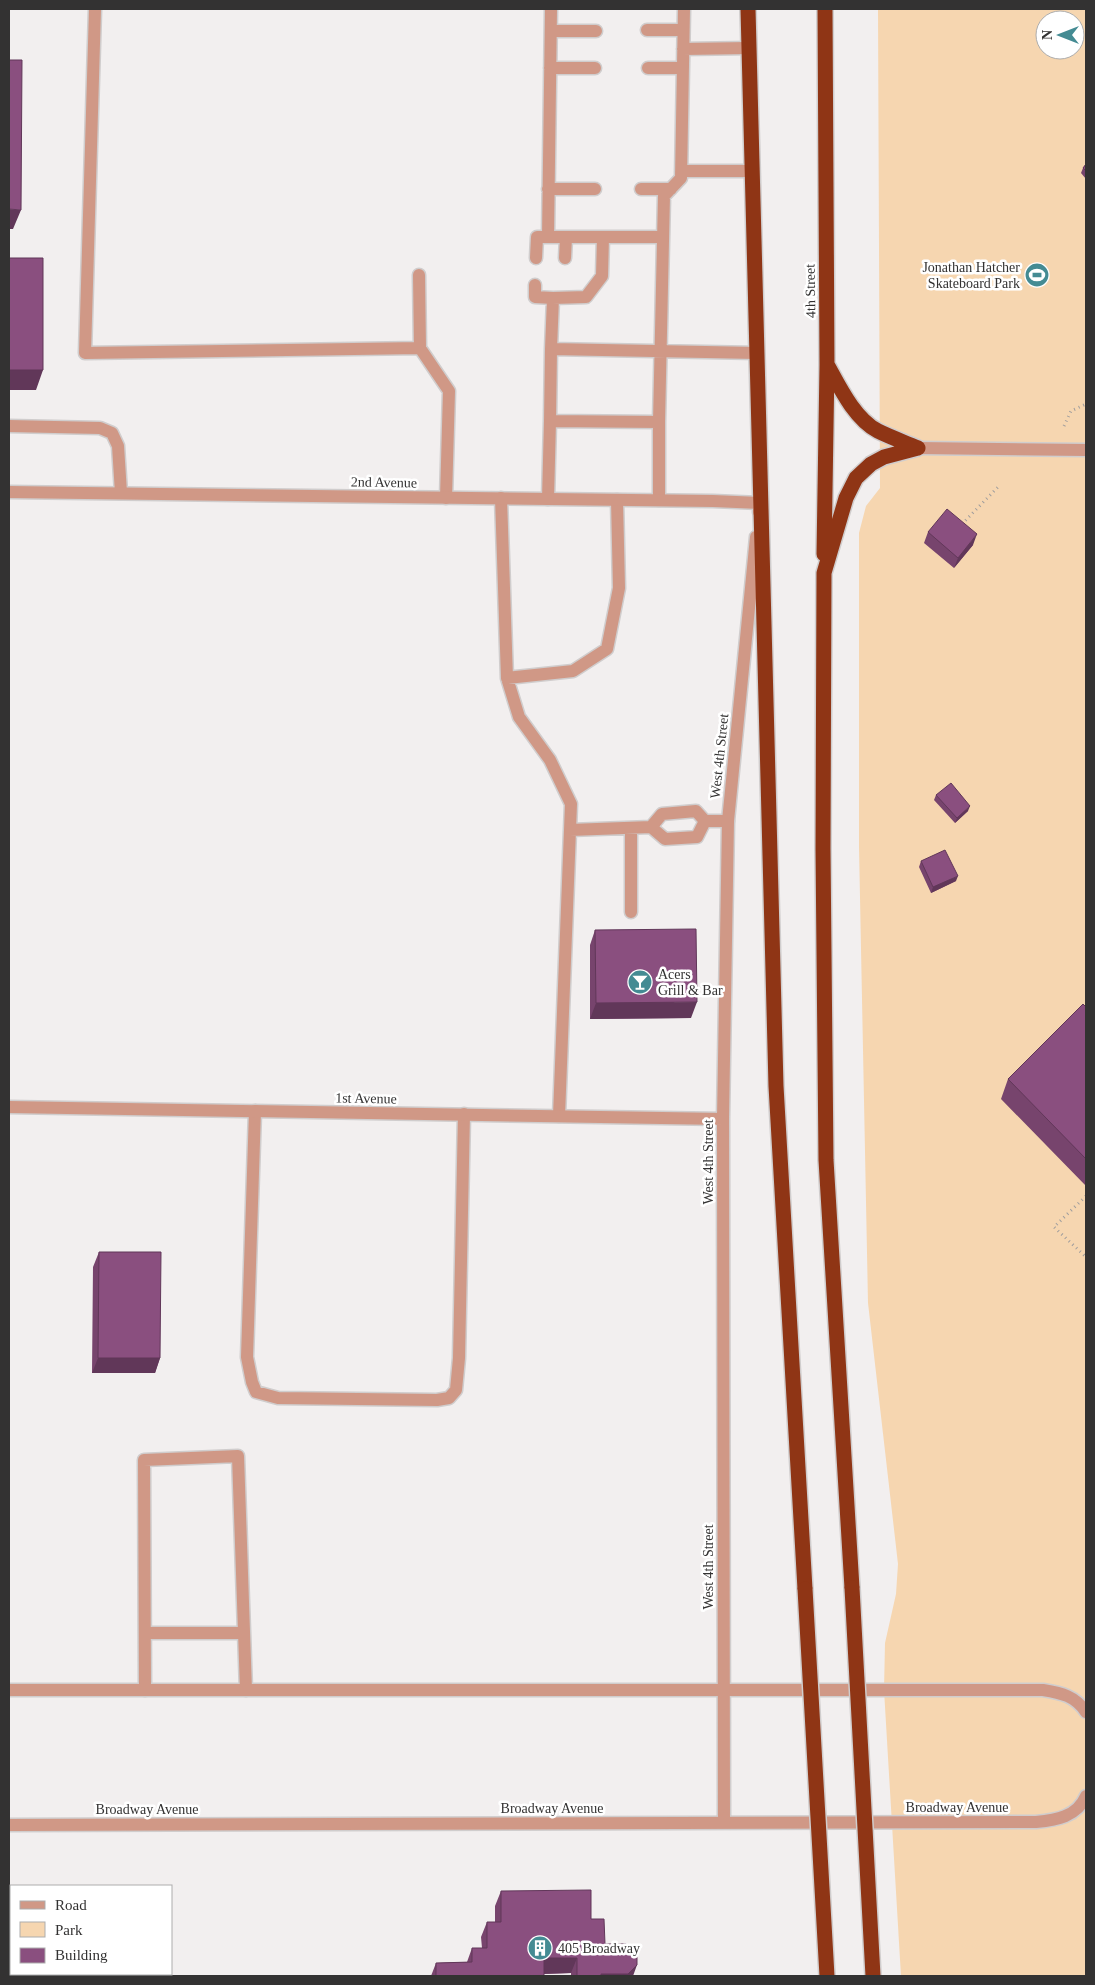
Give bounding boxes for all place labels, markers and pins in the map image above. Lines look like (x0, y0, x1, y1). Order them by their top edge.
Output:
place label: Jonathan Hatcher Skateboard Park (922, 260, 1020, 291)
sports icon: Jonathan Hatcher Skateboard Park (1024, 262, 1050, 288)
place label: Acers Grill & Bar (658, 967, 723, 998)
bar icon: Acers Grill & Bar (627, 969, 653, 995)
building icon: 405 Broadway (527, 1935, 553, 1961)
place label: 405 Broadway (558, 1941, 640, 1956)

